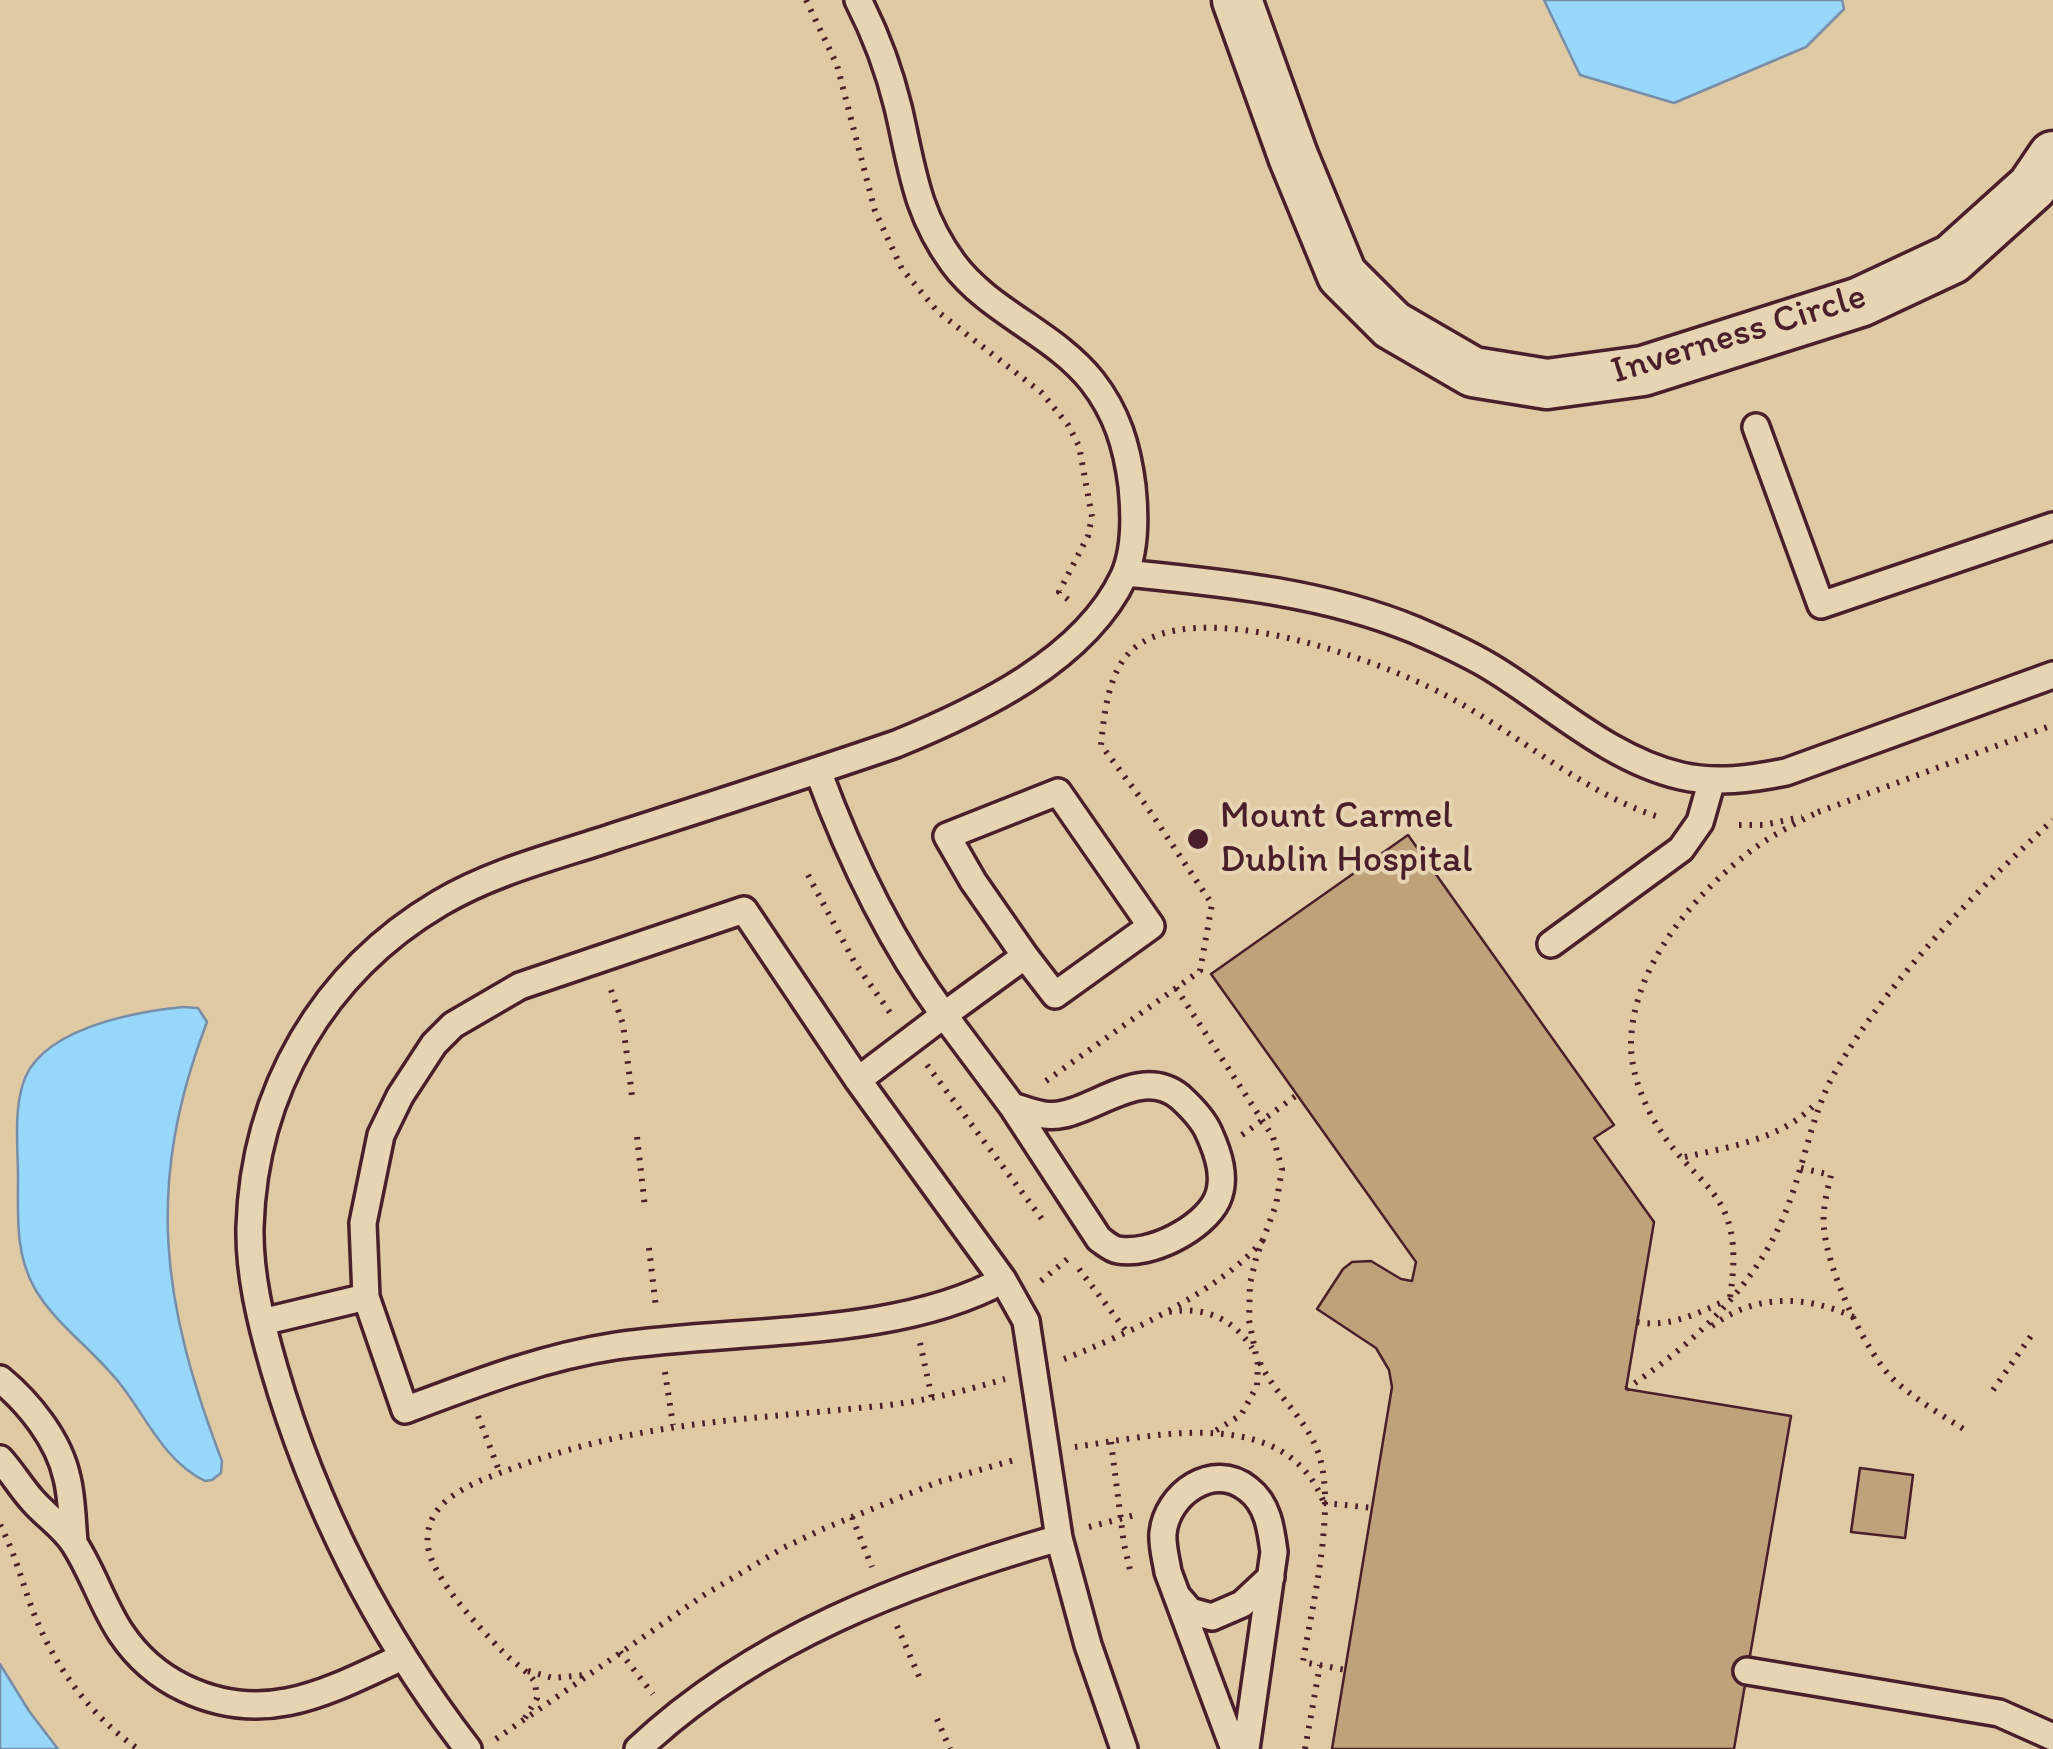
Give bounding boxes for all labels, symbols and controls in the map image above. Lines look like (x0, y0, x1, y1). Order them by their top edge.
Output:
street label: Inverness Circle (1606, 275, 1872, 395)
place label: Mount Carmel Dublin Hospital (1220, 794, 1472, 884)
marker: Mount Carmel Dublin Hospital (1185, 826, 1211, 852)

